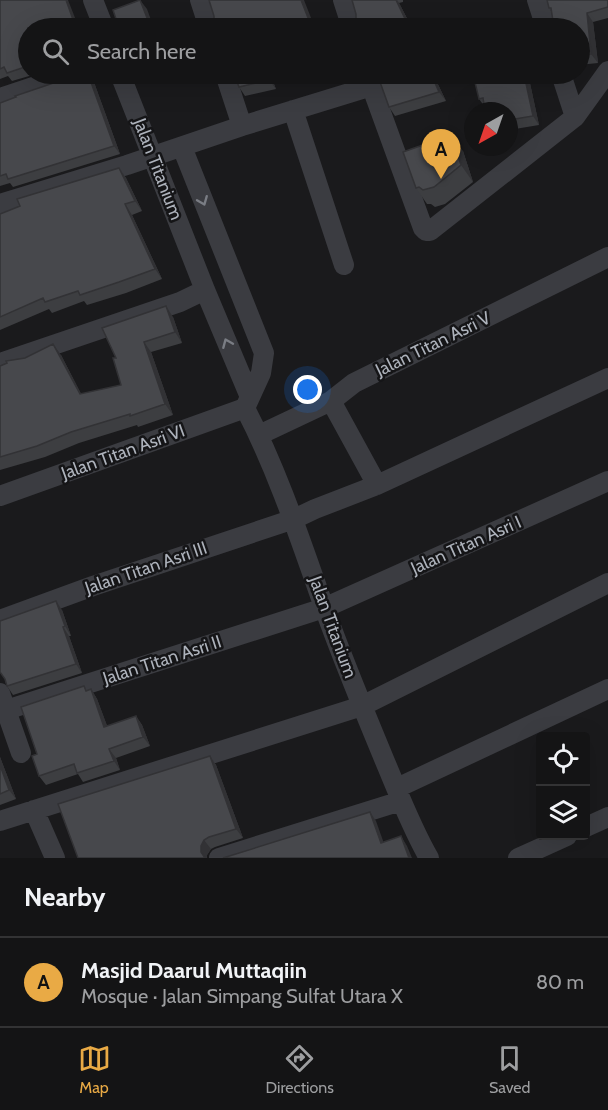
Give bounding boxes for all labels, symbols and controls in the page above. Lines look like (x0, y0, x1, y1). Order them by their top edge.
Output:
search box (18, 18, 590, 84)
icon: search (39, 35, 72, 68)
text: Search here (87, 38, 196, 65)
north arrow (464, 102, 518, 156)
street label: Jalan Titanium (128, 114, 187, 223)
pin: A (422, 130, 460, 179)
one-way arrow (196, 195, 208, 206)
street label: Jalan Titan Asri V (371, 307, 494, 382)
one-way arrow (222, 338, 234, 349)
your location (293, 375, 322, 404)
street label: Jalan Titan Asri VI (57, 419, 188, 485)
street label: Jalan Titan Asri I (406, 511, 525, 580)
street label: Jalan Titan Asri III (81, 537, 210, 600)
street label: Jalan Titanium (304, 572, 362, 681)
street label: Jalan Titan Asri II (99, 630, 224, 690)
map controls (536, 732, 590, 840)
button: locate (536, 732, 590, 786)
button: layers (536, 786, 590, 840)
text: Nearby (24, 881, 105, 913)
text: Masjid Daarul Muttaqiin (81, 957, 307, 984)
text: A (37, 970, 50, 994)
text: 80 m (536, 970, 584, 994)
text: Mosque · Jalan Simpang Sulfat Utara X (81, 984, 403, 1008)
tab: Map (78, 1042, 111, 1097)
tab: Directions (266, 1042, 334, 1097)
tab: Saved (489, 1042, 530, 1097)

